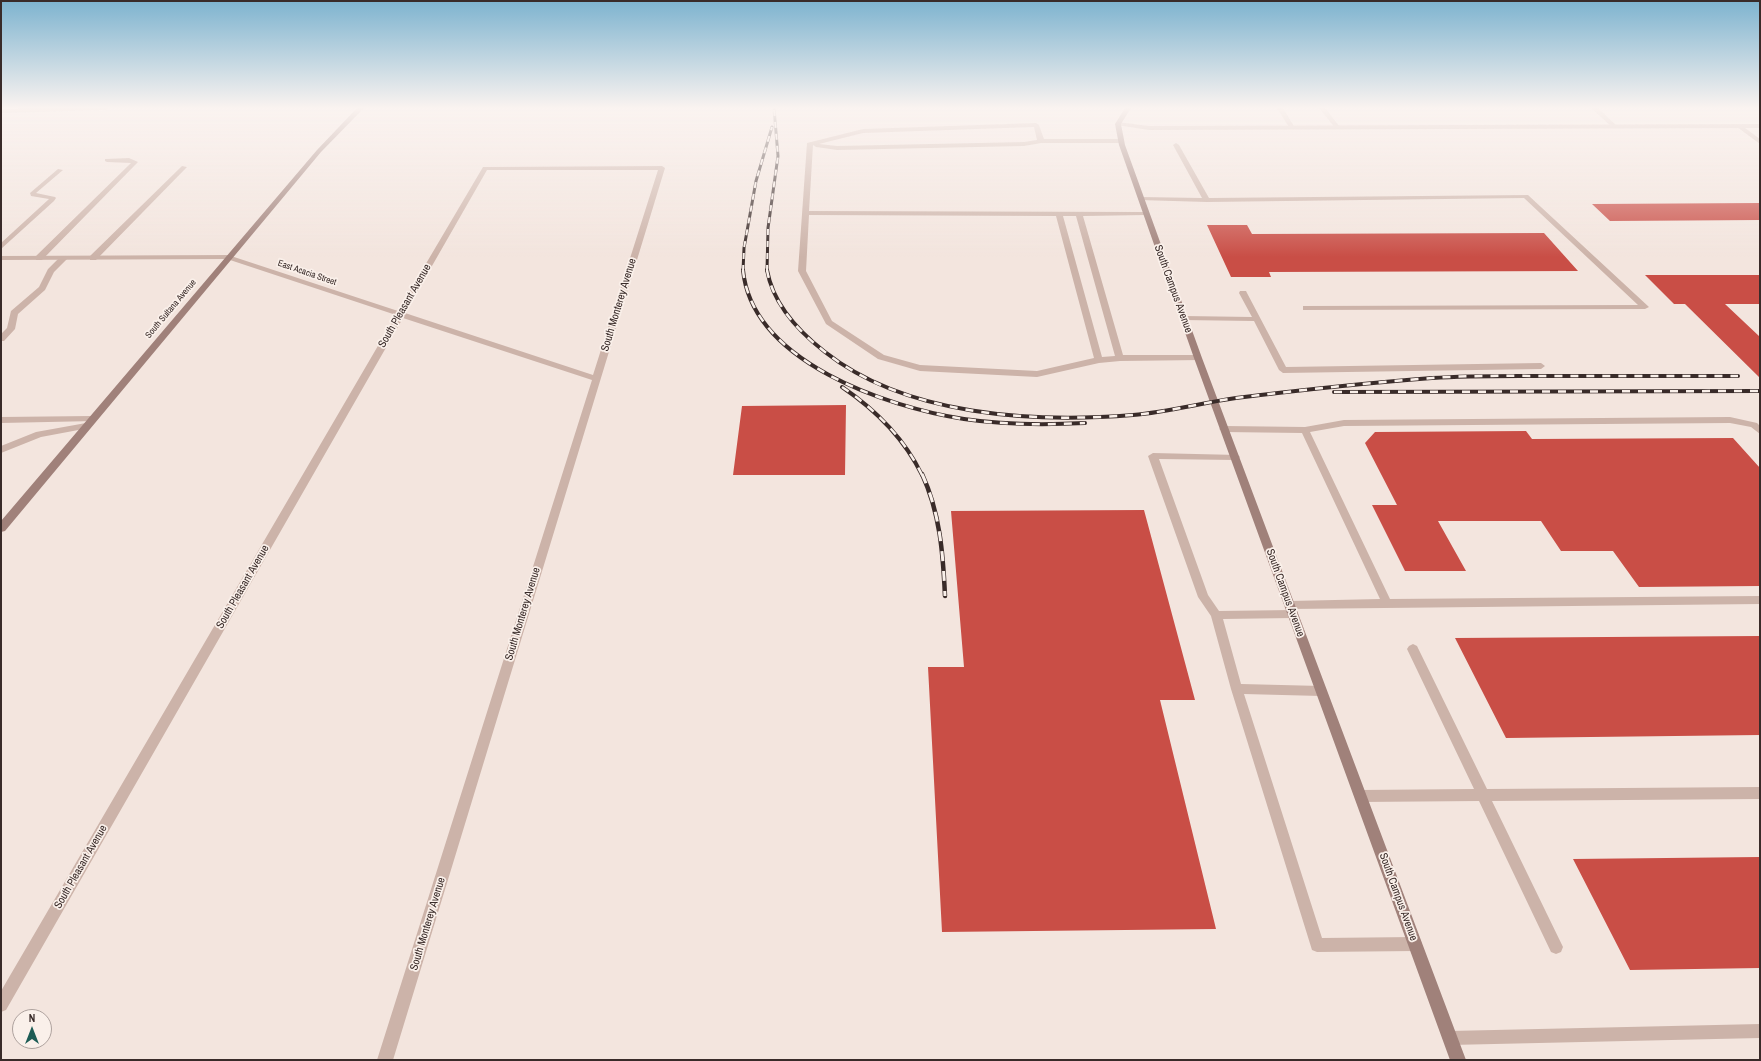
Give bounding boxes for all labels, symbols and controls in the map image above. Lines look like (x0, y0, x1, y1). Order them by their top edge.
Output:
street label: South Campus Avenue (1151, 243, 1195, 335)
street label: South Monterey Avenue (599, 257, 639, 353)
street label: East Acacia Street (276, 258, 338, 288)
street label: South Pleasant Avenue (376, 262, 434, 350)
street label: South Sultana Avenue (143, 277, 199, 341)
street label: South Pleasant Avenue (214, 543, 272, 631)
street label: South Campus Avenue (1263, 547, 1307, 639)
street label: South Monterey Avenue (503, 566, 543, 662)
street label: South Pleasant Avenue (52, 823, 110, 911)
street label: South Campus Avenue (1376, 851, 1420, 943)
street label: South Monterey Avenue (408, 876, 448, 972)
north arrow (12, 1009, 52, 1049)
text: N (29, 1011, 35, 1025)

